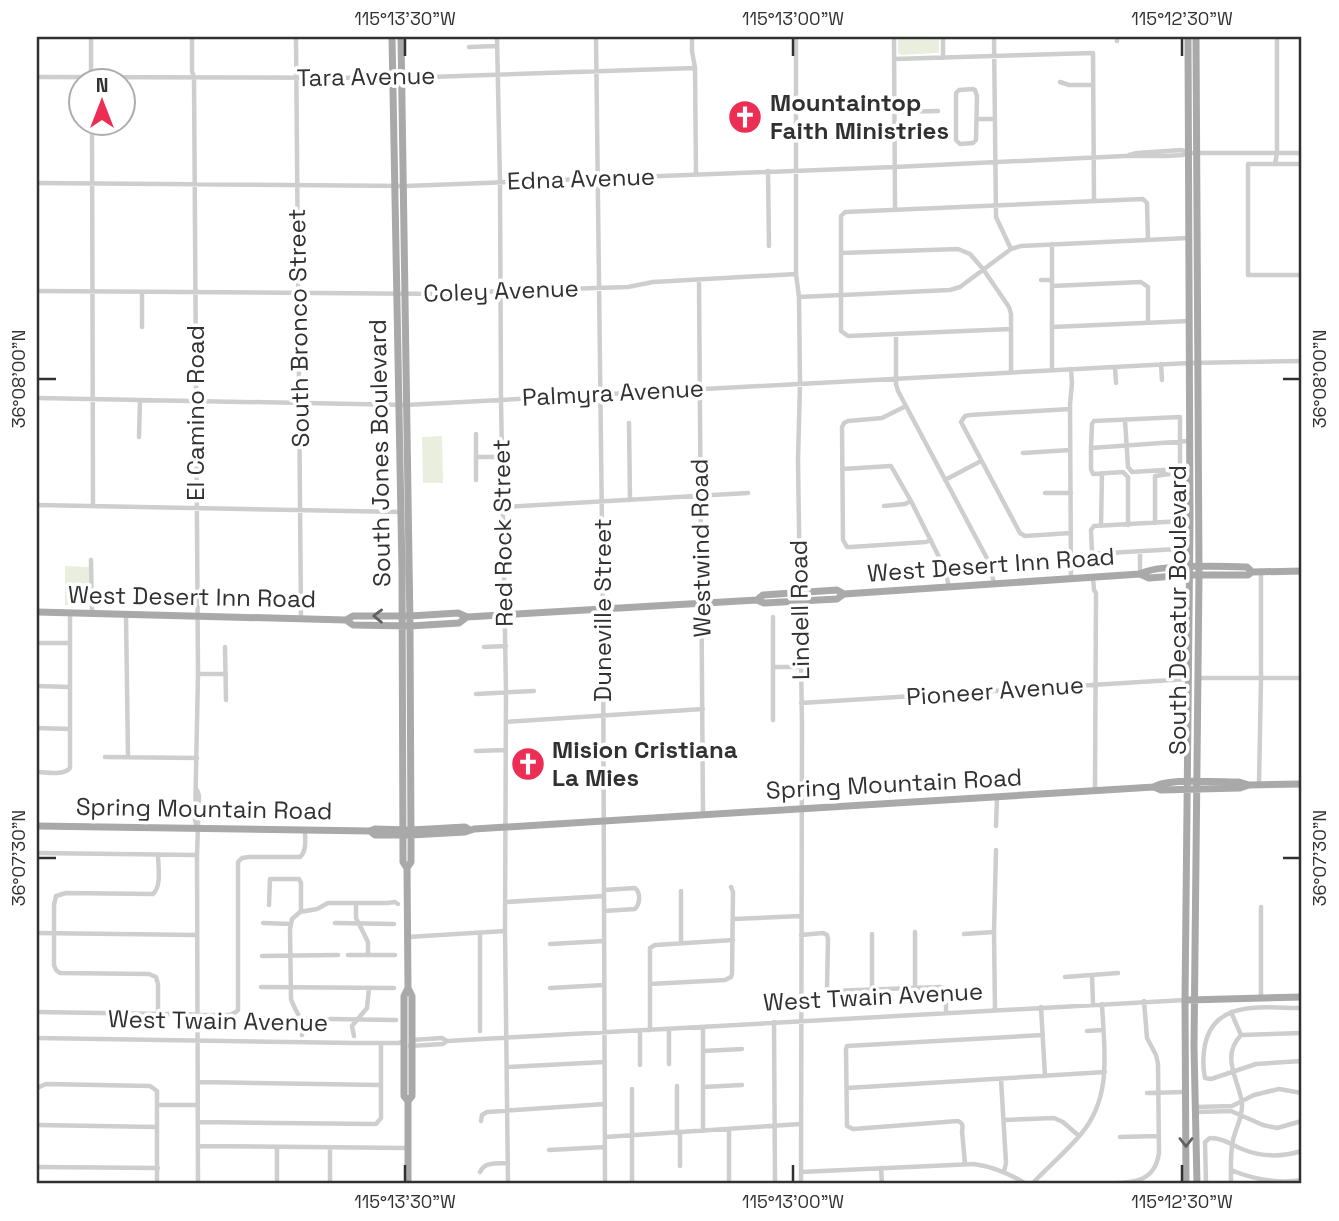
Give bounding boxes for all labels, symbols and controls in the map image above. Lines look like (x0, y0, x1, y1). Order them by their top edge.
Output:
text: 115°13'30"W (354, 7, 456, 30)
text: 115°13'00"W (742, 7, 844, 30)
text: 115°12'30"W (1131, 7, 1233, 30)
street label: Tara Avenue (296, 60, 436, 93)
north arrow (66, 66, 136, 136)
text: N (96, 73, 108, 98)
place label: Mountaintop Faith Ministries (770, 87, 949, 146)
church icon: Mountaintop Faith Ministries (726, 98, 764, 136)
street label: Edna Avenue (506, 160, 656, 197)
street label: South Bronco Street (281, 208, 316, 448)
street label: Coley Avenue (423, 272, 579, 309)
street label: South Jones Boulevard (362, 319, 397, 587)
street label: El Camino Road (180, 325, 211, 501)
text: 36°08'00"N (7, 330, 30, 428)
text: 36°08'00"N (1308, 330, 1331, 428)
street label: Palmyra Avenue (521, 372, 705, 413)
street label: Red Rock Street (485, 439, 520, 627)
street label: Westwind Road (683, 458, 718, 638)
street label: South Decatur Boulevard (1162, 465, 1193, 755)
street label: Duneville Street (587, 518, 618, 702)
street label: Lindell Road (783, 540, 816, 680)
street label: West Desert Inn Road (866, 540, 1116, 589)
street label: West Desert Inn Road (68, 579, 316, 614)
one-way arrow (372, 608, 383, 624)
street label: Pioneer Avenue (905, 669, 1085, 712)
place label: Mision Cristiana La Mies (552, 734, 738, 793)
church icon: Mision Cristiana La Mies (509, 745, 547, 783)
street label: Spring Mountain Road (765, 761, 1023, 806)
street label: Spring Mountain Road (76, 791, 333, 826)
text: 36°07'30"N (7, 810, 30, 906)
text: 36°07'30"N (1308, 810, 1331, 906)
street label: West Twain Avenue (762, 975, 984, 1018)
street label: West Twain Avenue (108, 1003, 328, 1038)
one-way arrow (1178, 1137, 1194, 1147)
text: 115°13'30"W (354, 1190, 456, 1213)
text: 115°13'00"W (742, 1190, 844, 1213)
text: 115°12'30"W (1131, 1190, 1233, 1213)

